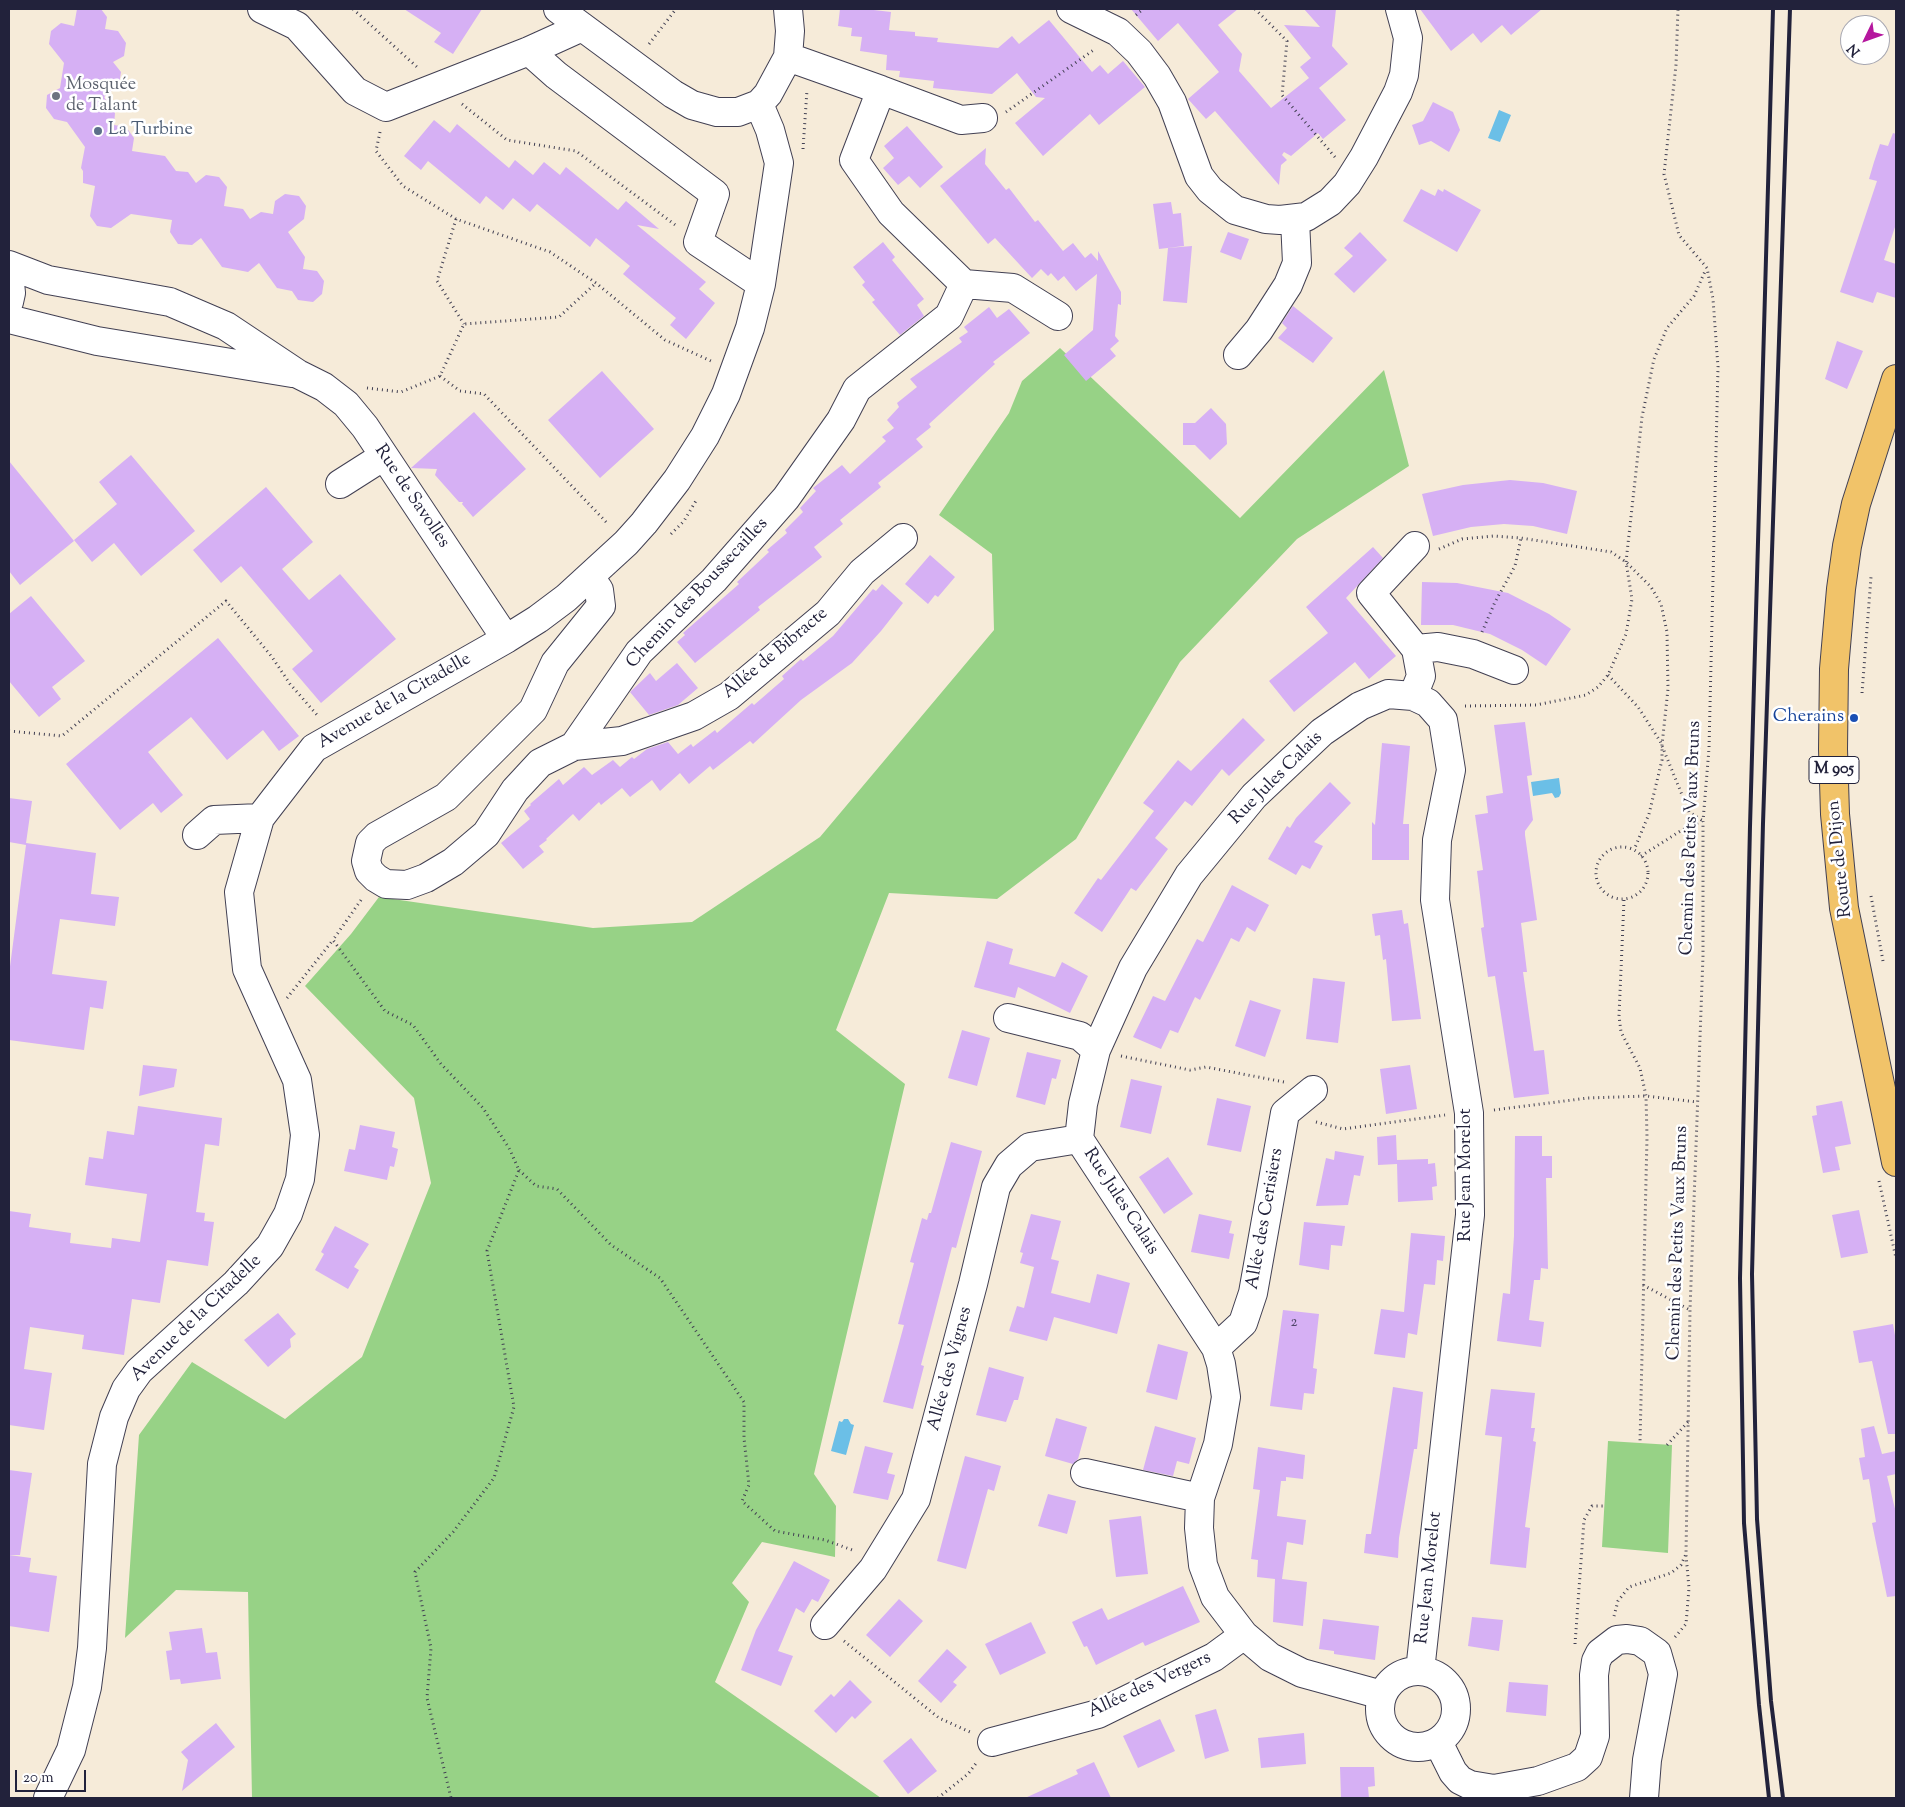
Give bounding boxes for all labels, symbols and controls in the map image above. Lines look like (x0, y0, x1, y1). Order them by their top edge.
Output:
north arrow (1840, 15, 1890, 65)
text: N (1843, 39, 1866, 60)
place label: Mosquée de Talant (66, 75, 138, 118)
marker: Mosquée de Talant (50, 90, 62, 102)
place label: La Turbine (108, 120, 193, 142)
marker: La Turbine (92, 125, 104, 137)
street label: Rue de Savolles (369, 441, 453, 553)
street label: Chemin des Boussecailles (623, 514, 773, 674)
street label: Allée de Bibracte (719, 604, 833, 704)
street label: Avenue de la Citadelle (315, 649, 475, 755)
place label: Cherains (1773, 707, 1844, 729)
marker: Cherains (1848, 712, 1860, 724)
street label: Chemin des Petits Vaux Bruns (1677, 720, 1707, 956)
street label: Rue Jules Calais (1226, 728, 1328, 830)
road number: M 905 (1809, 756, 1859, 784)
street label: Route de Dijon (1824, 799, 1858, 919)
street label: Rue Jean Morelot (1456, 1108, 1478, 1242)
street label: Chemin des Petits Vaux Bruns (1664, 1125, 1694, 1361)
street label: Rue Jules Calais (1078, 1145, 1162, 1259)
street label: Allée des Cerisiers (1243, 1147, 1289, 1291)
street label: Avenue de la Citadelle (127, 1251, 267, 1387)
street label: Allée des Vignes (924, 1305, 978, 1433)
house number: 2 (1290, 1314, 1298, 1332)
street label: Rue Jean Morelot (1412, 1511, 1448, 1645)
street label: Allée des Vergers (1085, 1648, 1215, 1724)
scale bar (18, 1760, 89, 1792)
text: 20 m (23, 1768, 54, 1789)

